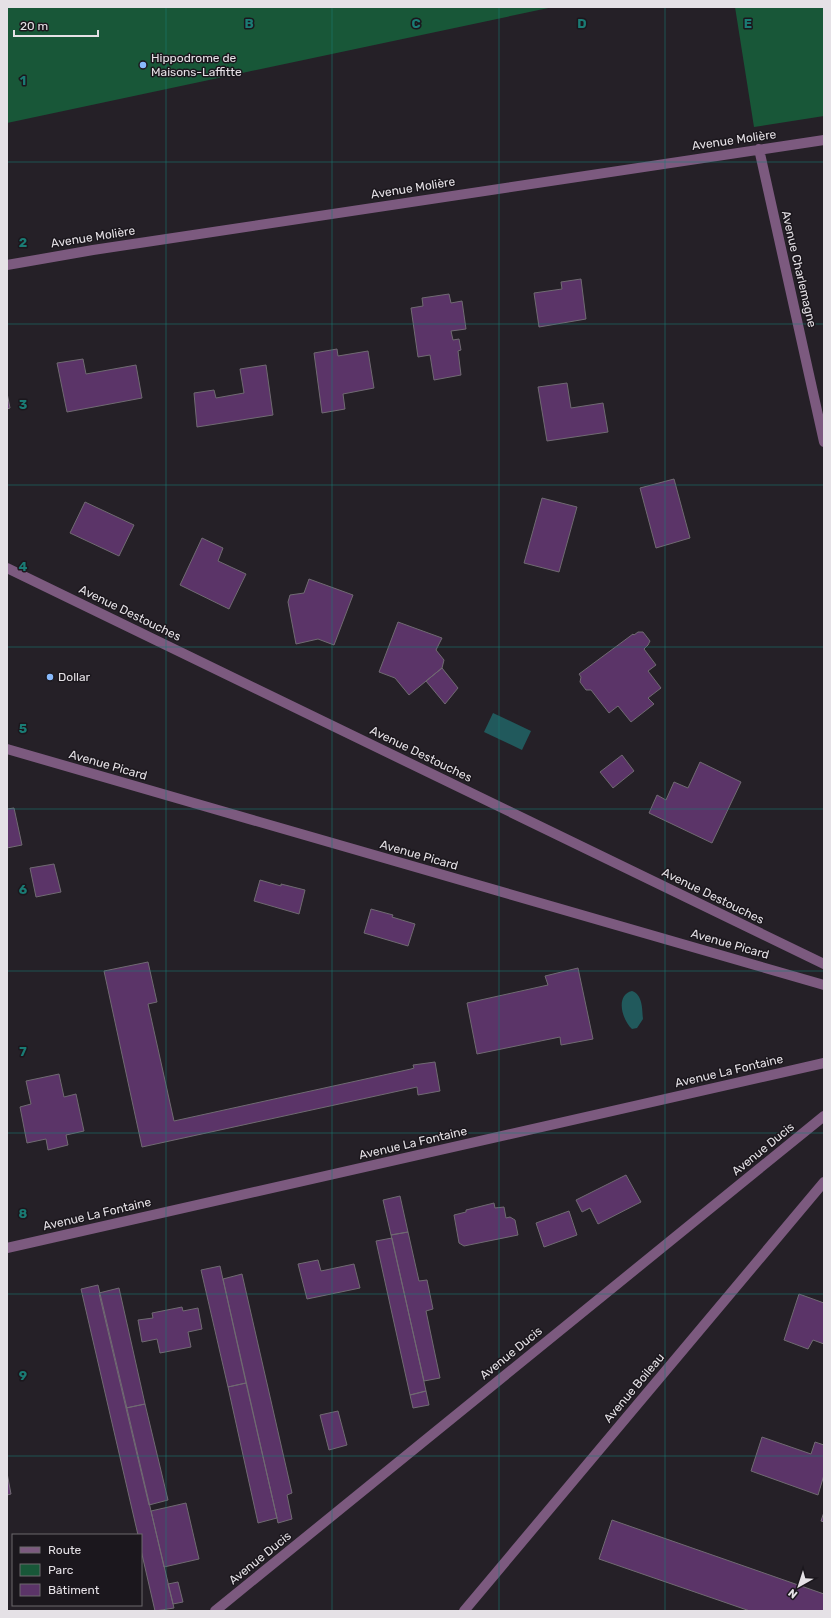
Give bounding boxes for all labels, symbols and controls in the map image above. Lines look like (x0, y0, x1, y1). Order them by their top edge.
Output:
scale bar (14, 12, 98, 38)
text: B (244, 16, 254, 31)
text: C (411, 16, 421, 31)
text: D (577, 16, 587, 31)
text: E (744, 16, 752, 31)
text: 20 m (20, 19, 48, 33)
place label: Hippodrome de Maisons-Laffitte (151, 51, 242, 79)
marker: Hippodrome de Maisons-Laffitte (138, 60, 148, 70)
text: 1 (20, 73, 26, 88)
street label: Avenue Molière (691, 127, 777, 153)
street label: Avenue Molière (370, 174, 456, 202)
street label: Avenue Charlemagne (779, 209, 819, 329)
street label: Avenue Molière (50, 223, 136, 251)
text: 2 (19, 235, 27, 250)
text: 3 (19, 397, 28, 412)
text: 4 (19, 559, 28, 574)
street label: Avenue Destouches (77, 582, 183, 644)
place label: Dollar (58, 670, 91, 684)
marker: Dollar (45, 672, 55, 682)
text: 5 (19, 721, 27, 736)
street label: Avenue Destouches (368, 723, 474, 785)
street label: Avenue Picard (67, 747, 149, 783)
street label: Avenue Picard (378, 837, 460, 873)
street label: Avenue Destouches (660, 865, 766, 927)
text: 6 (19, 882, 28, 897)
street label: Avenue Picard (689, 926, 771, 962)
text: 7 (19, 1044, 27, 1059)
street label: Avenue La Fontaine (674, 1052, 785, 1090)
street label: Avenue Ducis (729, 1120, 797, 1178)
street label: Avenue La Fontaine (358, 1124, 469, 1162)
street label: Avenue La Fontaine (42, 1195, 153, 1233)
text: 8 (19, 1206, 28, 1221)
street label: Avenue Ducis (477, 1324, 545, 1382)
street label: Avenue Boileau (601, 1350, 667, 1426)
text: 9 (19, 1368, 27, 1383)
street label: Avenue Ducis (226, 1529, 294, 1587)
legend (12, 1534, 142, 1606)
text: Route (48, 1543, 82, 1557)
text: Parc (48, 1563, 74, 1577)
north arrow (779, 1566, 819, 1606)
text: Bâtiment (48, 1583, 100, 1597)
text: N (786, 1586, 800, 1601)

